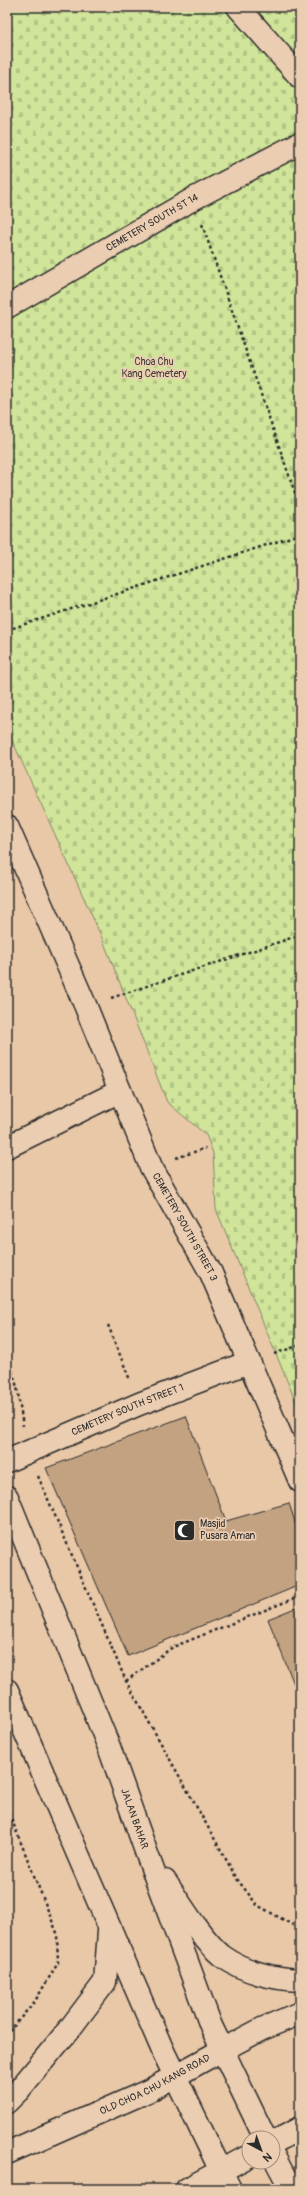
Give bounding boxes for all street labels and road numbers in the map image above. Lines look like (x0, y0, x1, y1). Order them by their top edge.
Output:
street label: CEMETERY SOUTH ST 14 (104, 191, 201, 254)
street label: CEMETERY SOUTH STREET 3 (150, 1171, 220, 1283)
street label: CEMETERY SOUTH STREET 1 (70, 1381, 186, 1438)
street label: JALAN BAHAR (118, 1787, 151, 1851)
street label: OLD CHOA CHU KANG ROAD (98, 2052, 212, 2118)

